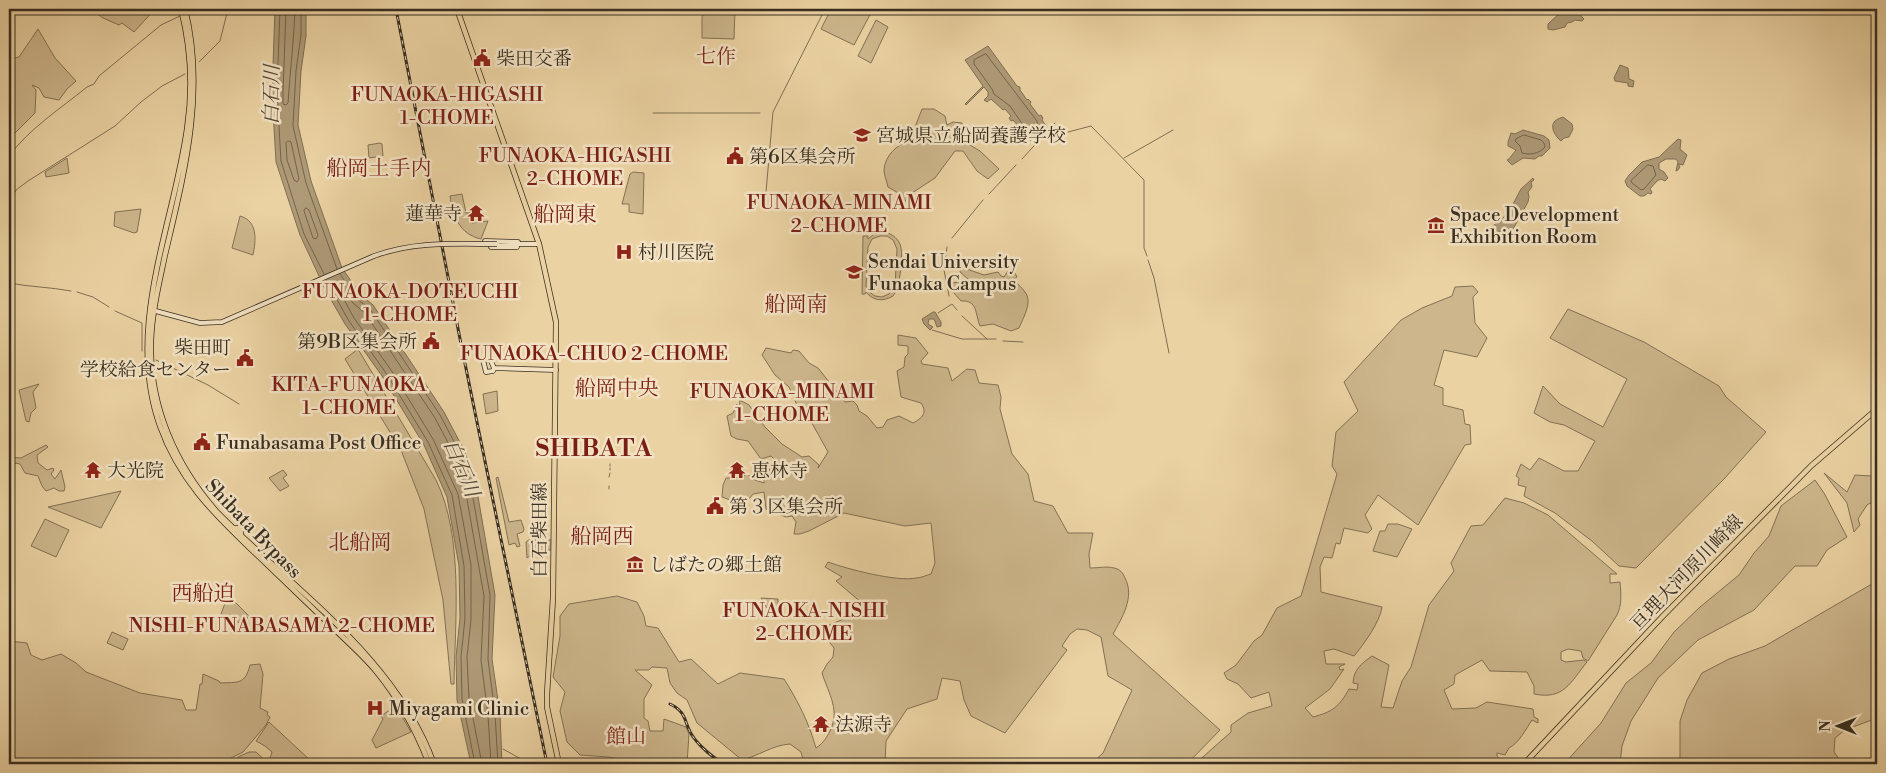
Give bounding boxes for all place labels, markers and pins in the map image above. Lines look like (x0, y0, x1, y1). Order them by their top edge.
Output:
place label: 柴田交番 (496, 47, 572, 71)
public building icon: 柴田交番 (472, 48, 492, 68)
place label: 宮城県立船岡養護学校 (876, 124, 1066, 148)
school or university icon: 宮城県立船岡養護学校 (852, 125, 872, 145)
place label: 第6区集会所 (749, 145, 856, 169)
public building icon: 第6区集会所 (725, 146, 745, 166)
place label: 蓮華寺 (405, 202, 462, 226)
temple icon: 蓮華寺 (466, 203, 486, 223)
place label: Space Development Exhibition Room (1450, 203, 1619, 249)
museum icon: Space Development Exhibition Room (1426, 215, 1446, 235)
place label: 村川医院 (638, 241, 714, 265)
hospital icon: 村川医院 (614, 242, 634, 262)
place label: Sendai University Funaoka Campus (868, 250, 1020, 296)
school or university icon: Sendai University Funaoka Campus (844, 262, 864, 282)
place label: 第9B区集会所 (297, 330, 417, 354)
public building icon: 第9B区集会所 (421, 331, 441, 351)
place label: 柴田町 学校給食センター (80, 336, 231, 382)
public building icon: 柴田町 学校給食センター (235, 348, 255, 368)
place label: Funabasama Post Office (216, 431, 421, 455)
public building icon: Funabasama Post Office (192, 432, 212, 452)
place label: 大光院 (107, 459, 164, 483)
place label: 恵林寺 (751, 459, 808, 483)
temple icon: 大光院 (83, 460, 103, 480)
temple icon: 恵林寺 (727, 460, 747, 480)
place label: 第３区集会所 (729, 495, 843, 519)
public building icon: 第３区集会所 (705, 496, 725, 516)
place label: しばたの郷土館 (649, 553, 782, 577)
museum icon: しばたの郷土館 (625, 554, 645, 574)
place label: Miyagami Clinic (389, 697, 529, 721)
hospital icon: Miyagami Clinic (365, 698, 385, 718)
place label: 法源寺 (835, 713, 892, 737)
temple icon: 法源寺 (811, 714, 831, 734)

